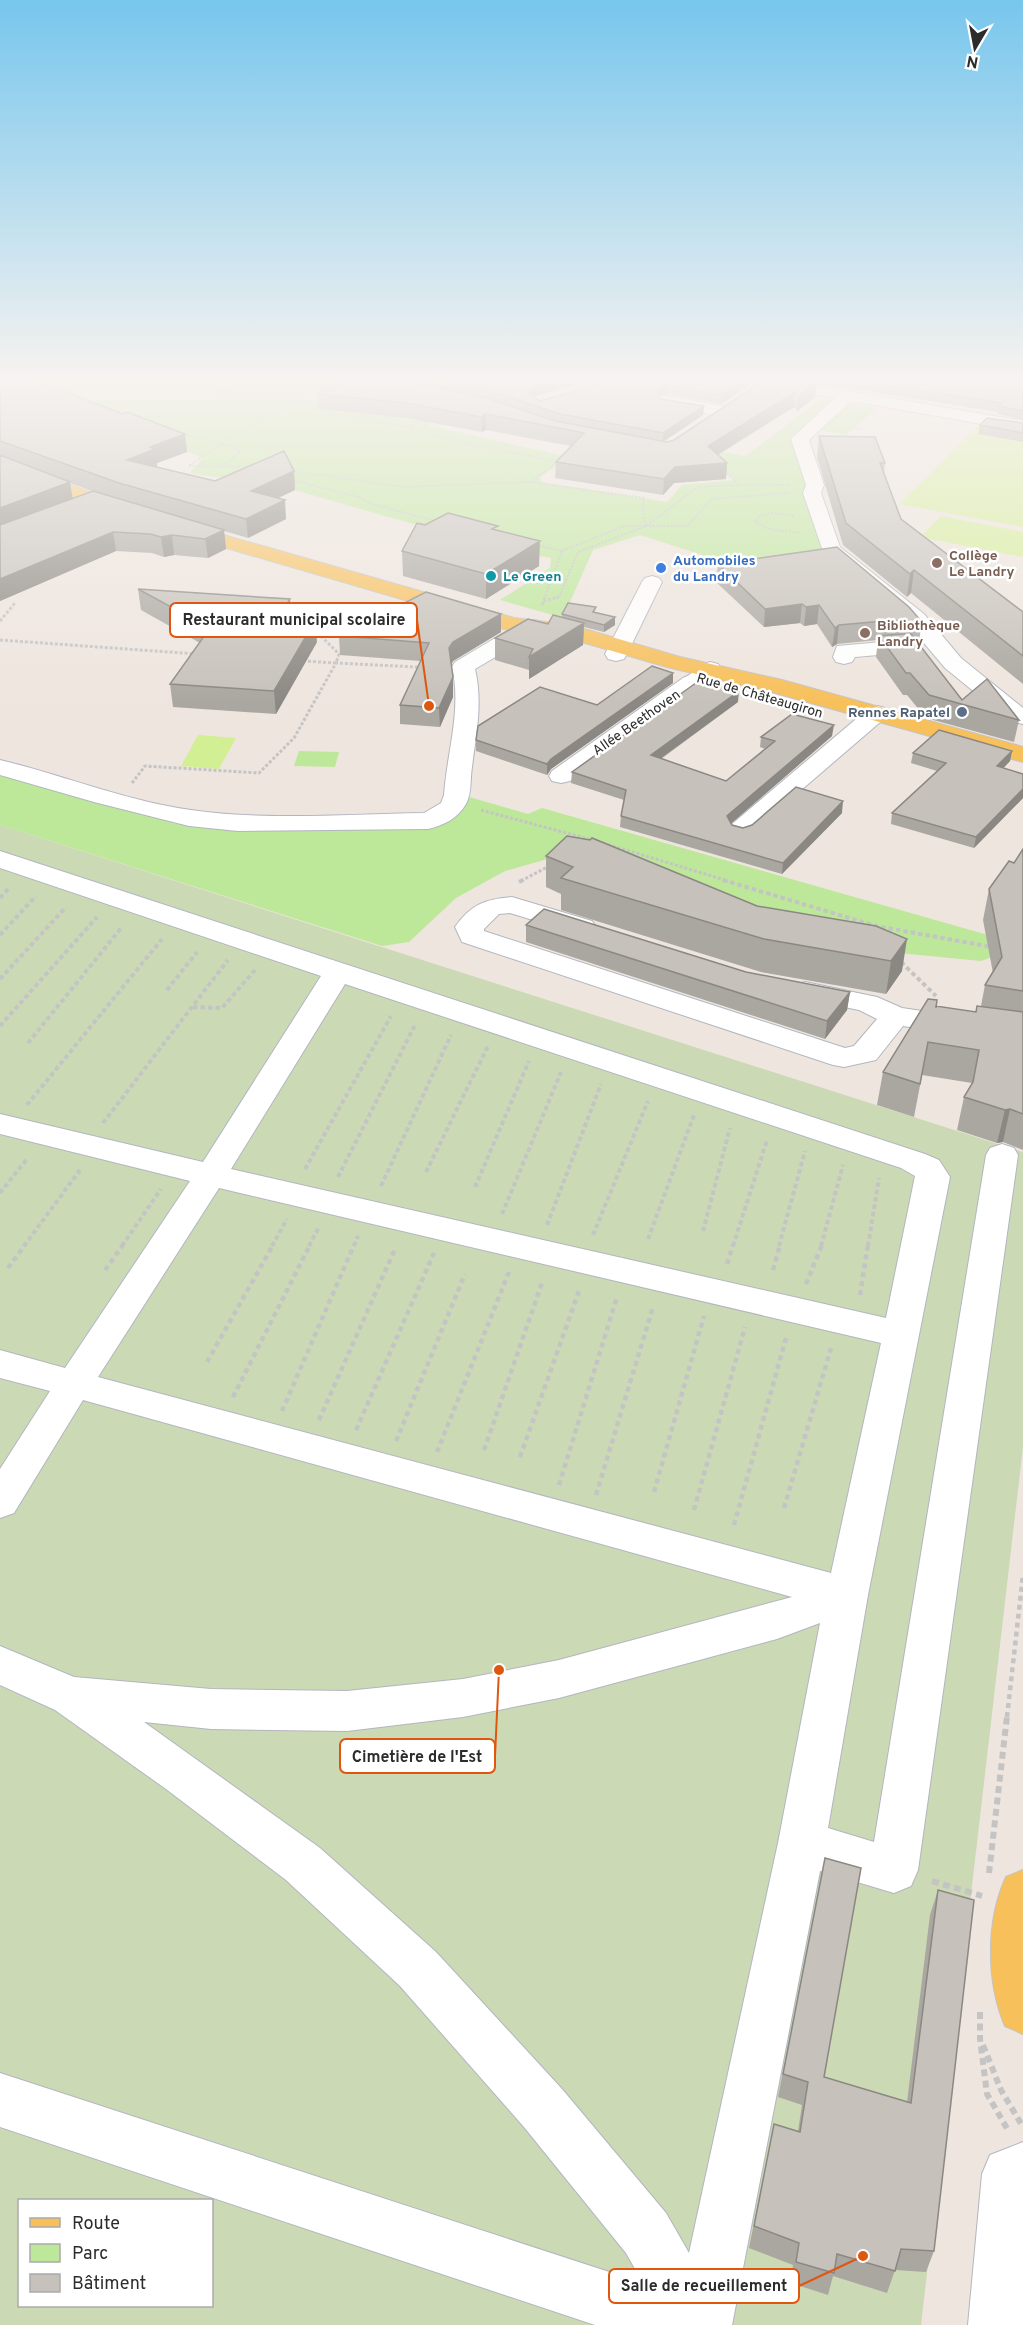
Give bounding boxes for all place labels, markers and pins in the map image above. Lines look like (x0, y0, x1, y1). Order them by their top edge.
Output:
place label: Collège Le Landry (949, 548, 1014, 581)
place label: Automobiles du Landry (673, 553, 756, 586)
marker: Collège Le Landry (930, 556, 944, 570)
marker: Automobiles du Landry (654, 561, 668, 575)
marker: Le Green (484, 569, 498, 583)
place label: Le Green (503, 569, 561, 586)
callout: Restaurant municipal scolaire (170, 603, 417, 637)
place label: Bibliothèque Landry (877, 618, 960, 651)
marker: Bibliothèque Landry (858, 626, 872, 640)
place label: Rennes Rapatel (848, 705, 950, 722)
marker: Rennes Rapatel (955, 705, 969, 719)
callout: Cimetière de l'Est (340, 1739, 495, 1773)
callout: Salle de recueillement (609, 2269, 799, 2303)

